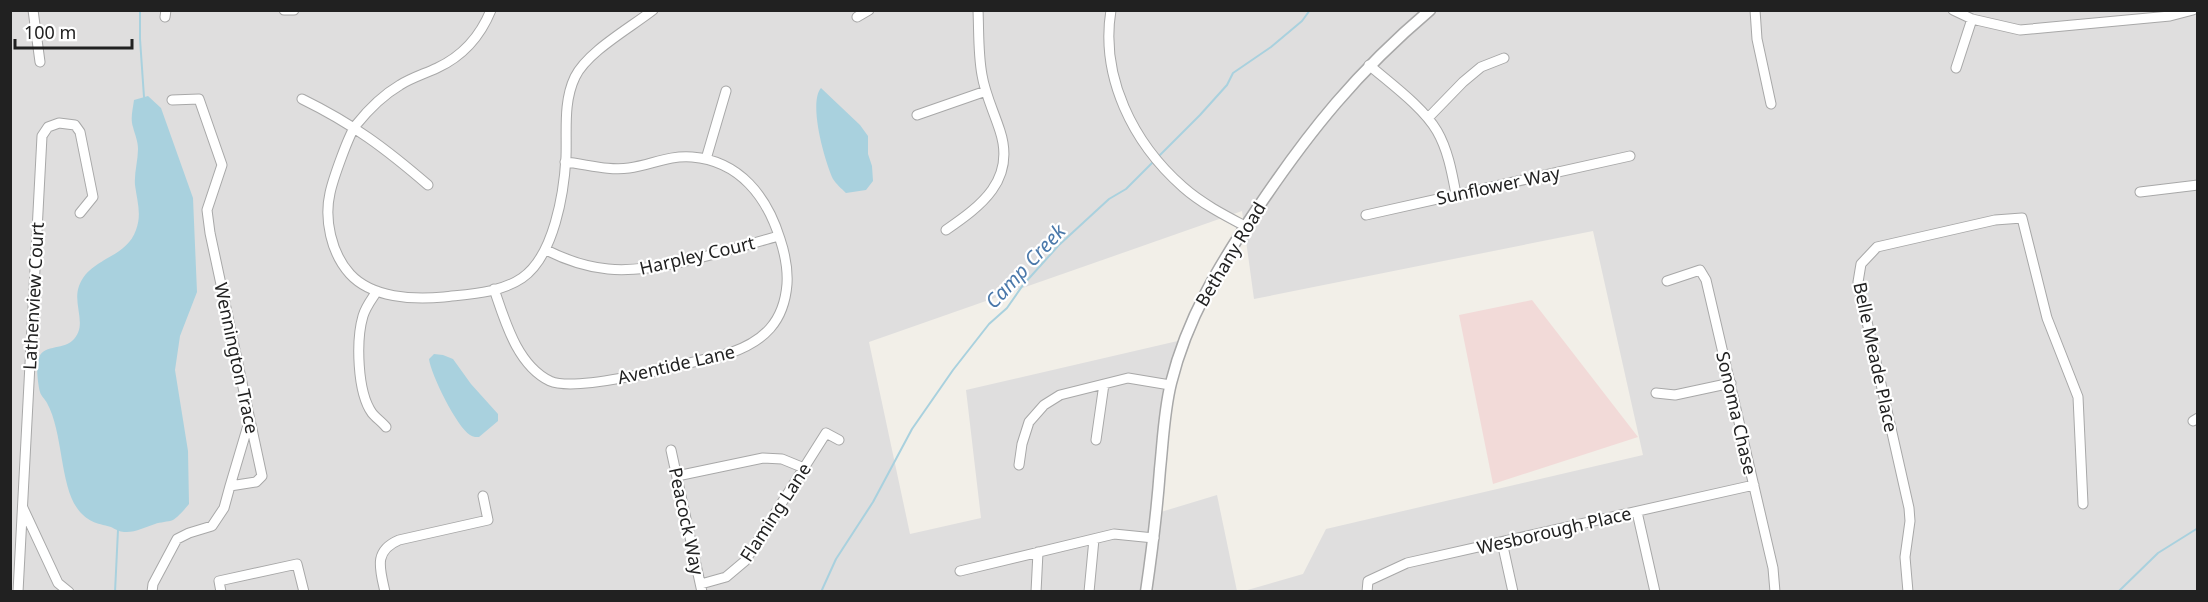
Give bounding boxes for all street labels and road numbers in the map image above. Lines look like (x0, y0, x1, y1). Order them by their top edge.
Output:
street label: Sunflower Way (1434, 160, 1563, 210)
street label: Bethany Road (1189, 197, 1271, 311)
street label: Lathenview Court (17, 221, 49, 371)
street label: Harpley Court (637, 230, 757, 280)
street label: Wennington Trace (209, 280, 265, 436)
street label: Belle Meade Place (1848, 280, 1904, 434)
street label: Aventide Lane (615, 339, 737, 389)
street label: Sonoma Chase (1711, 349, 1763, 477)
street label: Flaming Lane (734, 458, 816, 566)
street label: Peacock Way (664, 465, 710, 578)
street label: Wesborough Place (1475, 501, 1633, 559)

